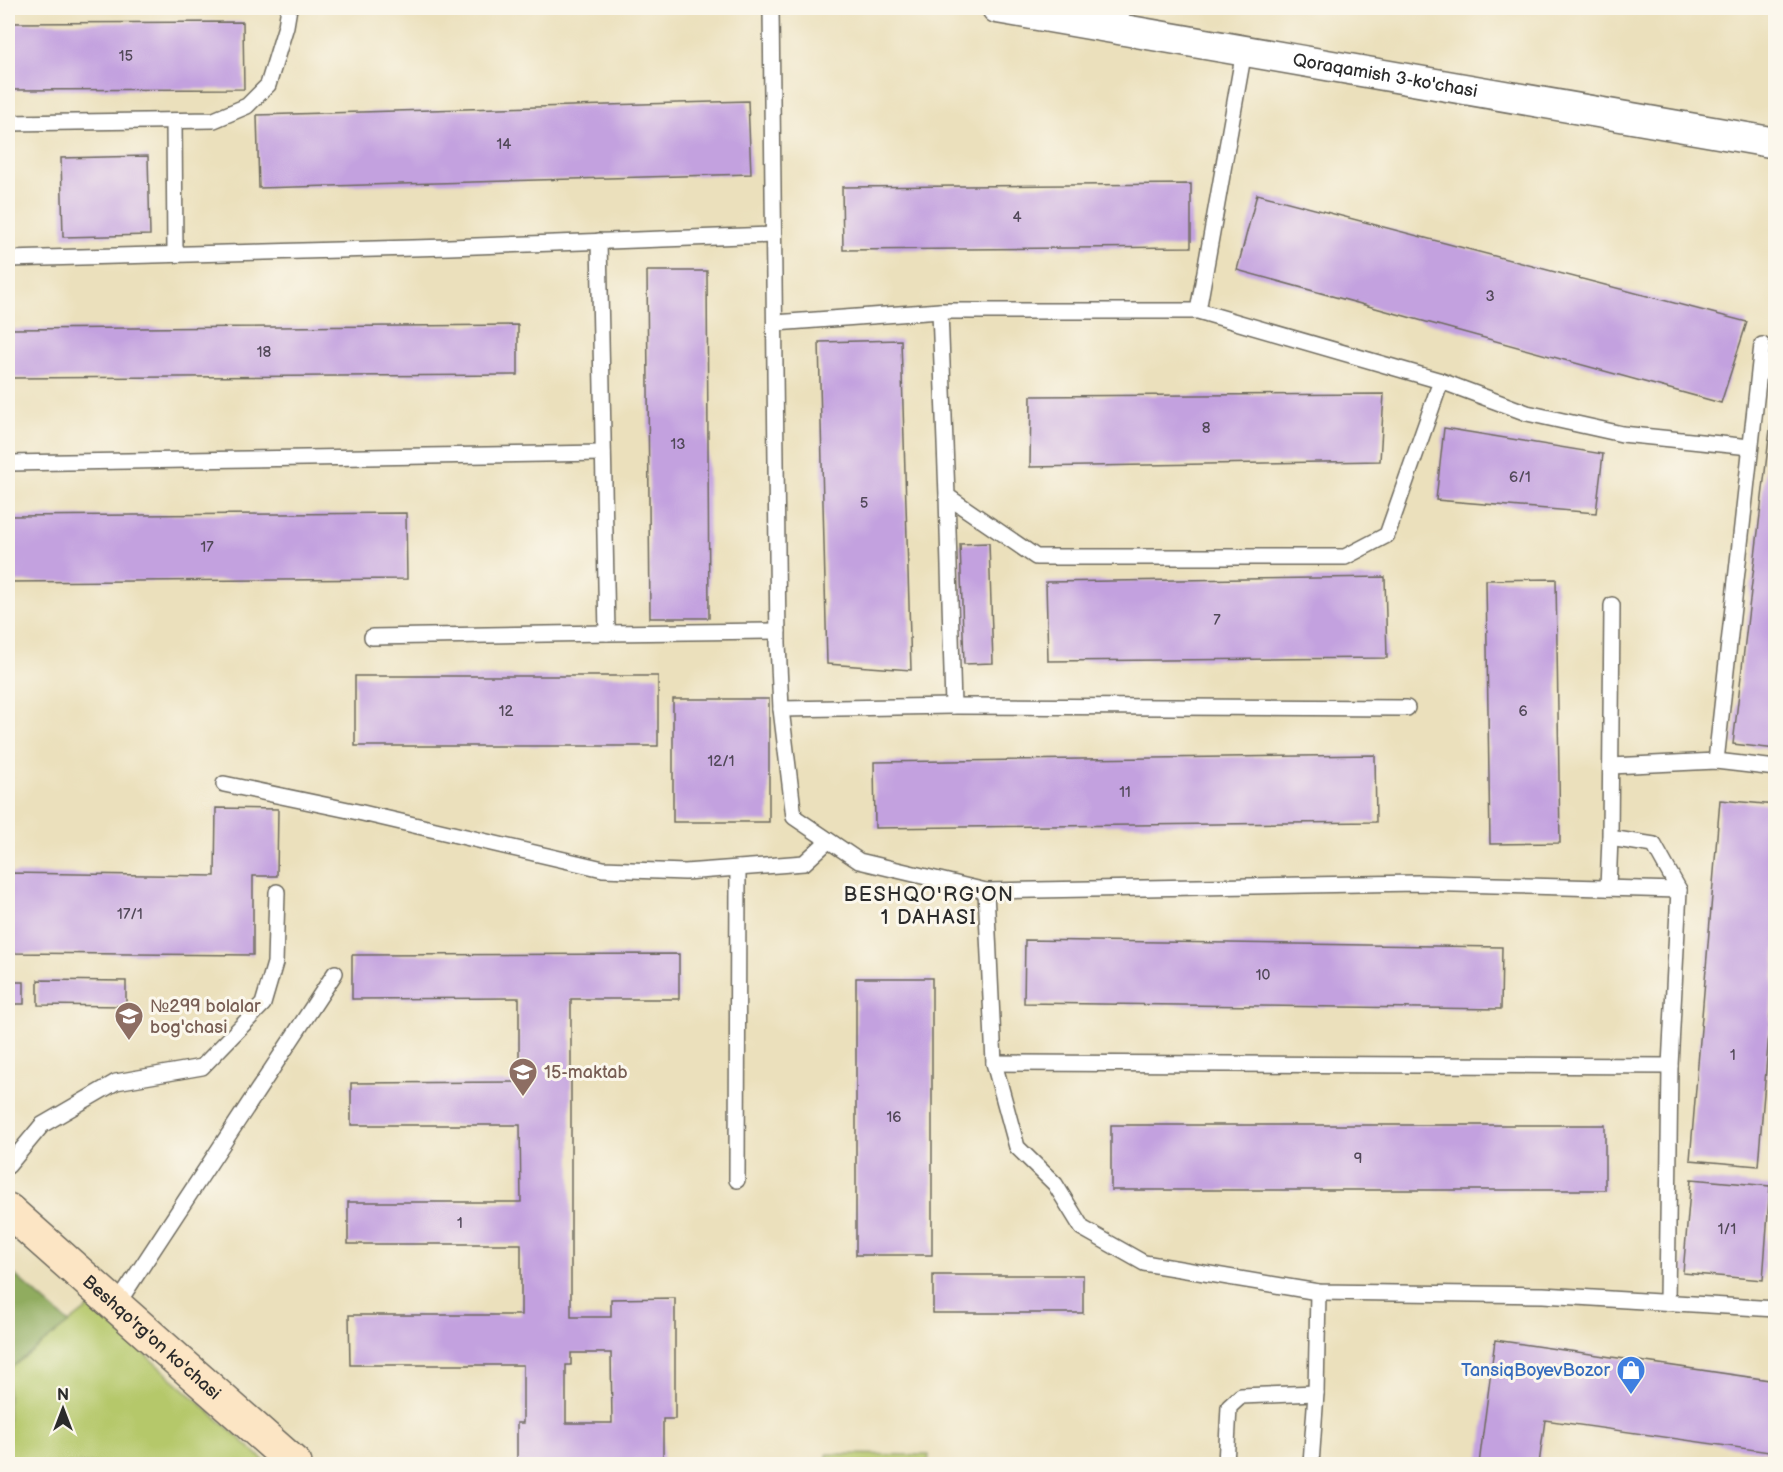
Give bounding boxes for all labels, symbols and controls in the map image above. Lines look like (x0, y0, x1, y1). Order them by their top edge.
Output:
house number: 15 (119, 47, 133, 66)
street label: Qoraqamish 3-ko'chasi (1291, 49, 1479, 102)
house number: 14 (497, 135, 511, 154)
house number: 4 (1012, 208, 1022, 227)
house number: 3 (1485, 287, 1495, 306)
house number: 18 (257, 343, 272, 362)
house number: 8 (1202, 419, 1211, 438)
house number: 13 (670, 435, 686, 454)
house number: 6/1 (1509, 468, 1531, 487)
house number: 5 (860, 494, 868, 513)
house number: 17 (200, 538, 214, 557)
house number: 7 (1213, 611, 1221, 630)
house number: 12 (499, 702, 513, 721)
house number: 6 (1518, 702, 1528, 721)
house number: 12/1 (707, 752, 735, 771)
house number: 11 (1119, 783, 1131, 802)
district label: BESHQO'RG'ON 1 DAHASI (844, 883, 1014, 930)
house number: 17/1 (117, 905, 143, 924)
house number: 10 (1256, 966, 1270, 985)
place label: №299 bolalar bog'chasi (150, 996, 261, 1038)
school or university icon: №299 bolalar bog'chasi (113, 1000, 145, 1042)
house number: 1 (1730, 1046, 1736, 1065)
school or university icon: 15-maktab (507, 1056, 539, 1098)
place label: 15-maktab (544, 1062, 628, 1083)
house number: 16 (887, 1108, 901, 1127)
house number: 9 (1354, 1149, 1362, 1168)
house number: 1 (457, 1214, 463, 1233)
house number: 1/1 (1718, 1220, 1736, 1239)
street label: Beshqo'rg'on ko'chasi (78, 1271, 225, 1404)
shop icon: TansiqBoyevBozor (1615, 1354, 1647, 1396)
place label: TansiqBoyevBozor (1461, 1360, 1610, 1381)
north arrow (33, 1379, 93, 1439)
text: N (57, 1386, 69, 1405)

